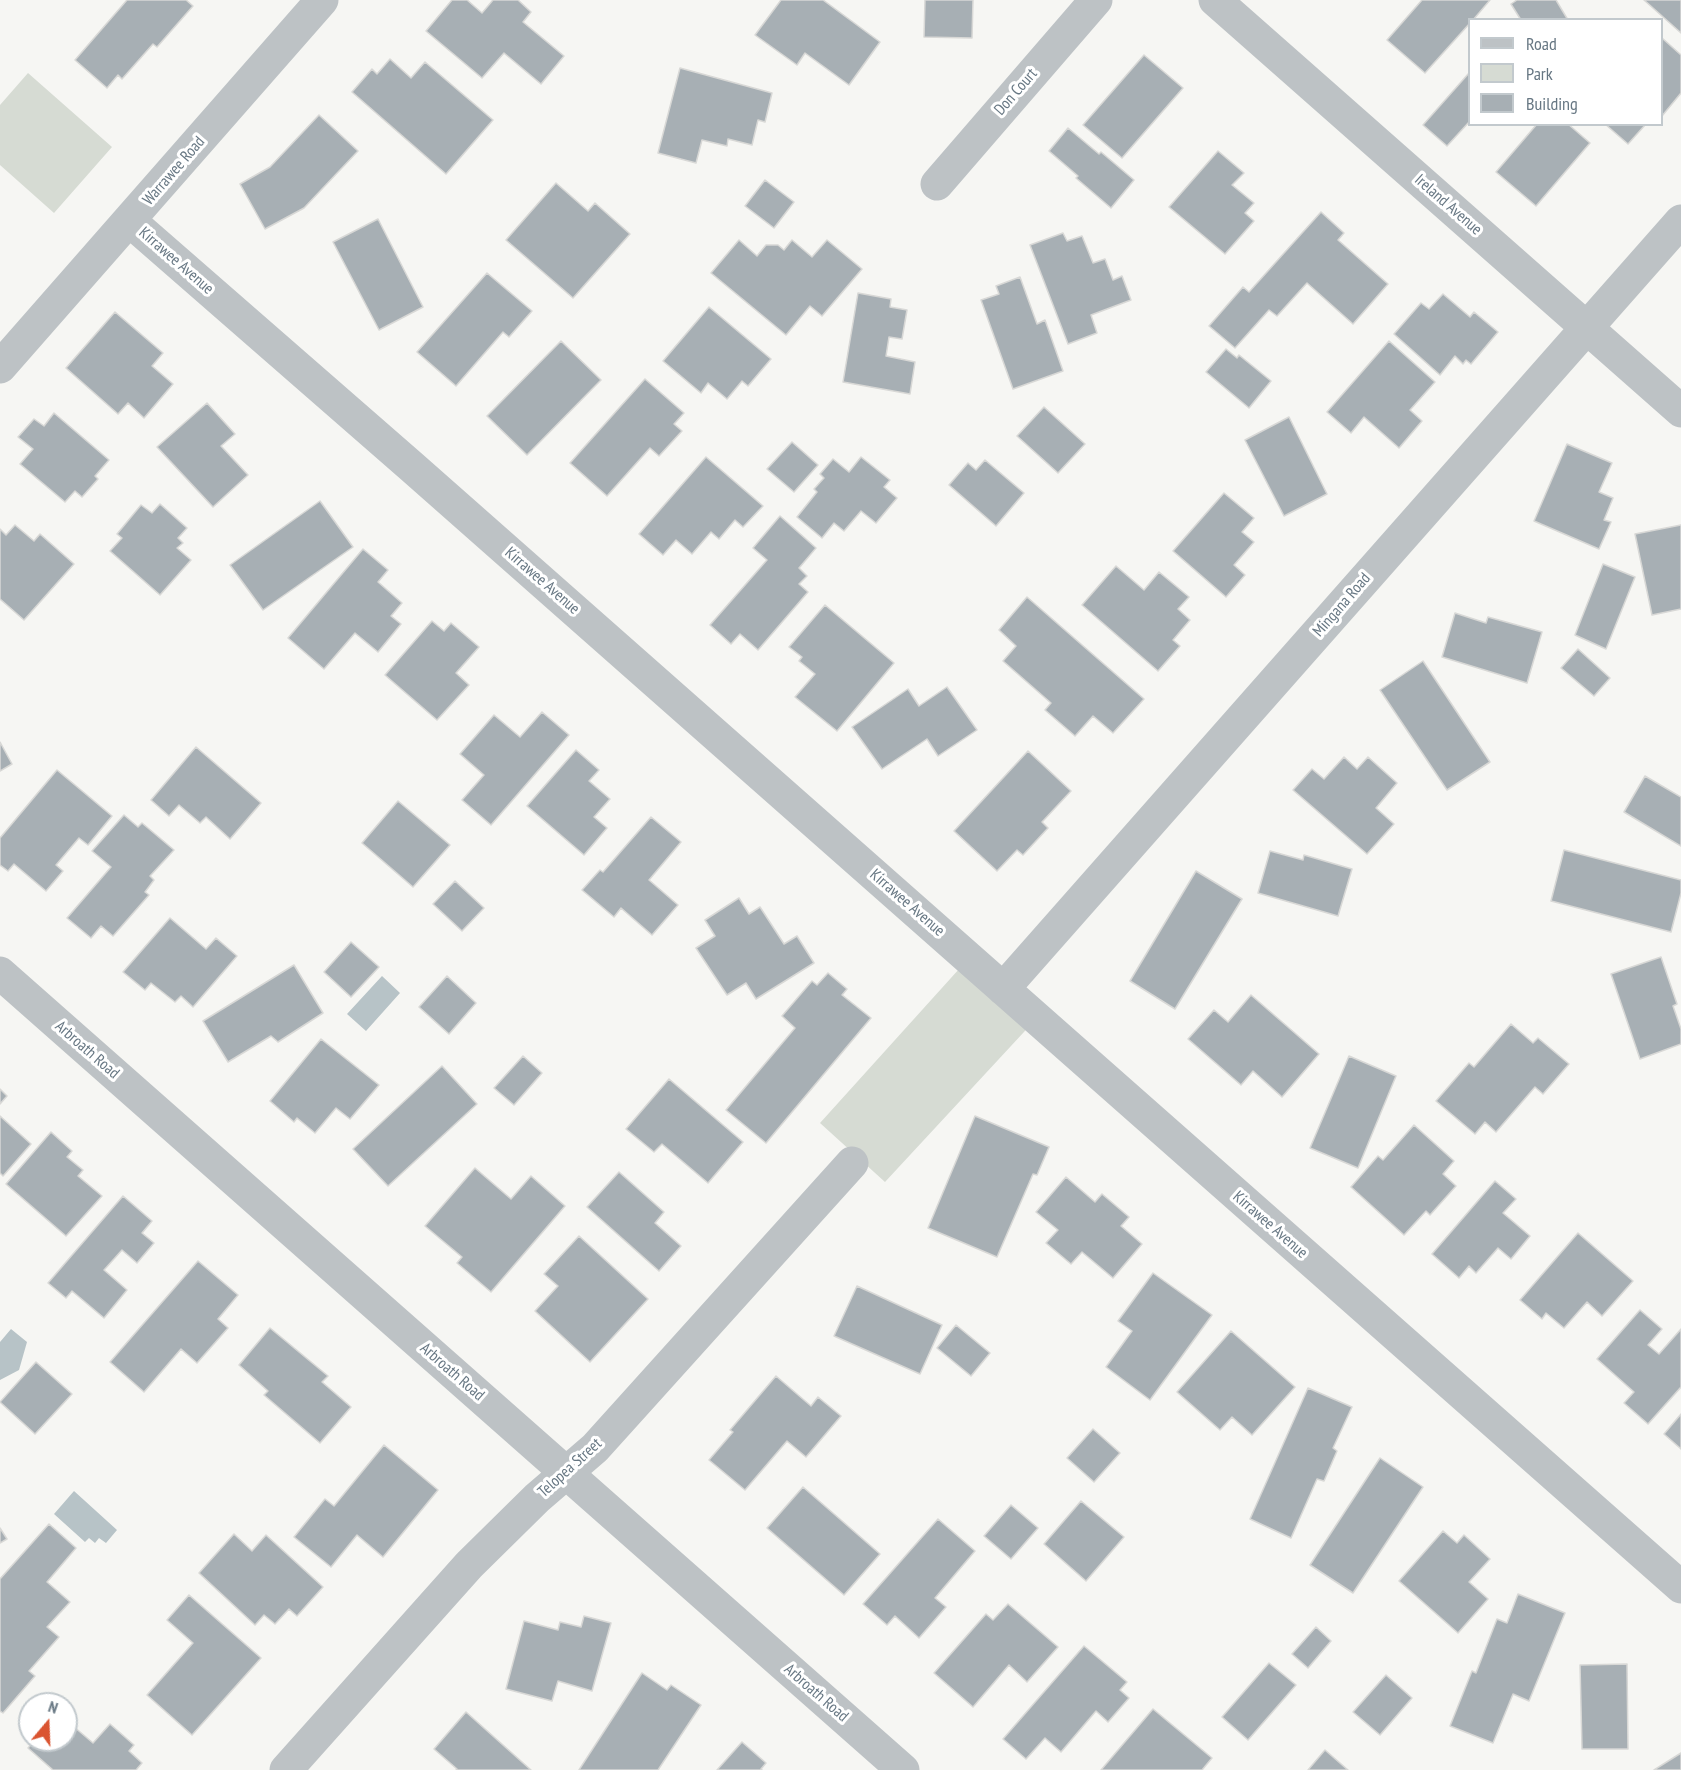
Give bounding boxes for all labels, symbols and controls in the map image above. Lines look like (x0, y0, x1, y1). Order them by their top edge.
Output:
legend (1468, 18, 1663, 126)
text: Road (1526, 32, 1557, 55)
text: Park (1526, 62, 1553, 85)
street label: Don Court (991, 65, 1041, 119)
text: Building (1526, 92, 1578, 115)
street label: Warrawee Road (139, 133, 209, 209)
street label: Ireland Avenue (1411, 171, 1485, 239)
street label: Kirrawee Avenue (135, 223, 217, 299)
street label: Kirrawee Avenue (501, 543, 583, 619)
street label: Mingana Road (1309, 569, 1375, 641)
street label: Kirrawee Avenue (866, 865, 948, 941)
street label: Arbroath Road (51, 1017, 123, 1083)
street label: Kirrawee Avenue (1229, 1187, 1311, 1263)
street label: Arbroath Road (416, 1339, 488, 1405)
street label: Telopea Street (534, 1434, 606, 1502)
street label: Arbroath Road (780, 1660, 852, 1726)
north arrow (18, 1692, 78, 1752)
text: N (46, 1696, 61, 1718)

